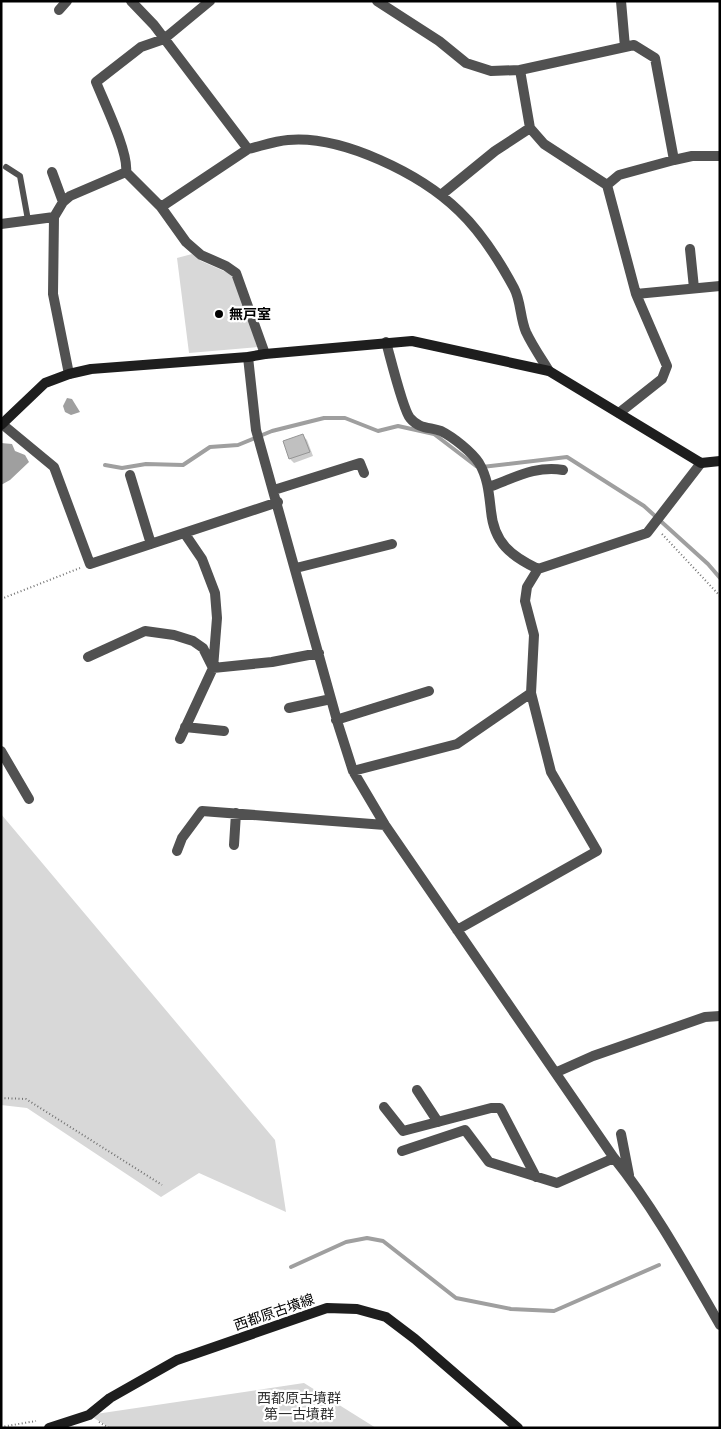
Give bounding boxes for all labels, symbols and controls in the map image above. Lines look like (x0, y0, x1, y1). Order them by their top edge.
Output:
place label: 無戸室 (229, 305, 271, 323)
marker: 無戸室 (213, 308, 225, 320)
street label: 西都原古墳線 (231, 1290, 317, 1334)
park label: 西都原古墳群 第一古墳群 (257, 1389, 341, 1423)

